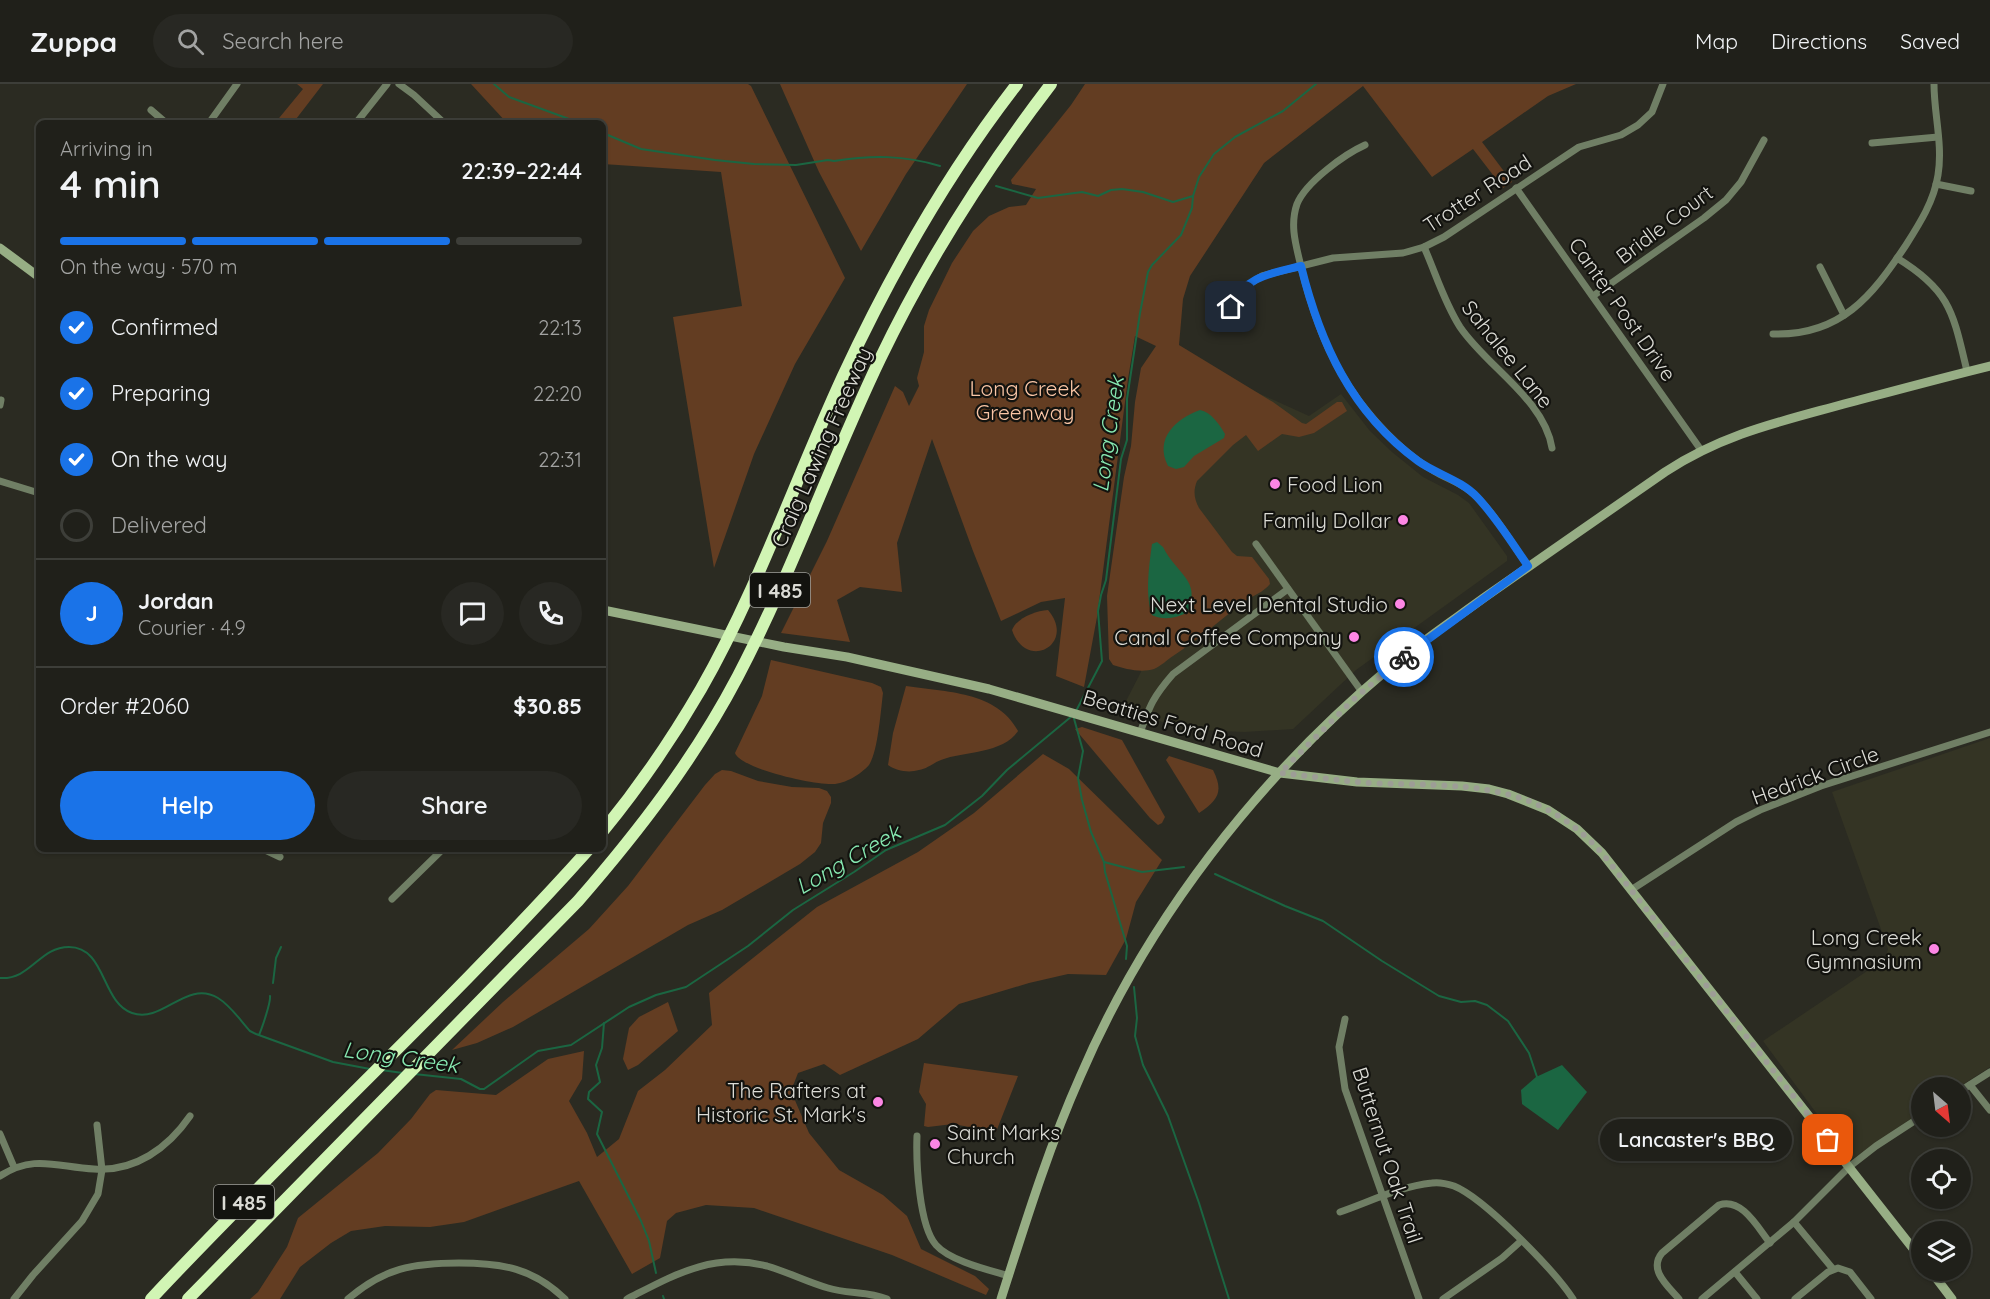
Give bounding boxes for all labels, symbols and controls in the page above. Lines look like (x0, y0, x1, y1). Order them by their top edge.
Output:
search box (153, 14, 573, 68)
text: Zuppa (30, 24, 117, 59)
icon: search (174, 25, 207, 58)
text: Search here (222, 27, 344, 55)
text: Map (1695, 28, 1738, 54)
text: Directions (1771, 28, 1867, 54)
text: Saved (1900, 28, 1960, 54)
text: Arriving in (60, 136, 153, 161)
street label: Trotter Road (1418, 148, 1536, 238)
text: 22:39–22:44 (461, 157, 582, 185)
text: 4 min (60, 159, 161, 208)
street label: Bridle Court (1610, 179, 1718, 269)
street label: Canter Post Drive (1564, 232, 1682, 386)
text: On the way · 570 m (60, 254, 237, 279)
pin (1205, 281, 1256, 332)
icon: home (1214, 290, 1247, 323)
street label: Sahalee Lane (1457, 295, 1559, 413)
icon: check (60, 311, 93, 344)
text: Confirmed (111, 313, 218, 341)
text: 22:13 (538, 315, 582, 340)
street label: Craig Lawing Freeway (765, 343, 877, 551)
water label: Long Creek (1086, 372, 1130, 494)
park label: Long Creek Greenway (969, 375, 1081, 425)
icon: check (60, 377, 93, 410)
text: Preparing (111, 379, 211, 407)
text: 22:20 (533, 381, 582, 406)
icon: check (60, 443, 93, 476)
text: On the way (111, 445, 227, 473)
text: 22:31 (538, 447, 582, 472)
place label: Food Lion (1287, 471, 1383, 497)
marker: Food Lion (1268, 477, 1282, 491)
place label: Family Dollar (1263, 507, 1391, 533)
text: Delivered (111, 511, 207, 539)
marker: Family Dollar (1396, 513, 1410, 527)
road number: I 485 (750, 573, 810, 607)
button: chat (441, 582, 504, 645)
button: phone (519, 582, 582, 645)
text: Jordan (138, 587, 214, 615)
place label: Next Level Dental Studio (1150, 591, 1388, 617)
marker: Next Level Dental Studio (1393, 597, 1407, 611)
text: J (85, 599, 98, 627)
text: Courier · 4.9 (138, 615, 246, 640)
place label: Canal Coffee Company (1114, 624, 1342, 650)
courier (1374, 627, 1434, 687)
marker: Canal Coffee Company (1347, 630, 1361, 644)
icon: bike (1388, 641, 1421, 674)
street label: Beatties Ford Road (1080, 683, 1266, 763)
text: Order #2060 (60, 692, 190, 720)
text: $30.85 (513, 692, 582, 720)
street label: Hedrick Circle (1748, 740, 1882, 810)
button: Help (60, 771, 315, 840)
button: Share (327, 771, 582, 840)
water label: Long Creek (791, 817, 907, 900)
place label: Long Creek Gymnasium (1806, 924, 1922, 974)
marker: Long Creek Gymnasium (1927, 942, 1941, 956)
water label: Long Creek (341, 1035, 463, 1079)
street label: Butternut Oak Trail (1347, 1064, 1429, 1246)
place label: The Rafters at Historic St. Mark's (696, 1077, 866, 1127)
north arrow (1911, 1077, 1971, 1137)
map controls (1911, 1077, 1971, 1281)
marker: The Rafters at Historic St. Mark's (871, 1095, 885, 1109)
pin (1802, 1114, 1853, 1165)
place label: Saint Marks Church (947, 1119, 1060, 1169)
callout: Lancaster's BBQ (1600, 1119, 1792, 1161)
icon: bag (1811, 1123, 1844, 1156)
text: Lancaster's BBQ (1618, 1127, 1774, 1152)
marker: Saint Marks Church (928, 1137, 942, 1151)
button: locate (1911, 1149, 1971, 1209)
road number: I 485 (214, 1185, 274, 1219)
button: layers (1911, 1221, 1971, 1281)

